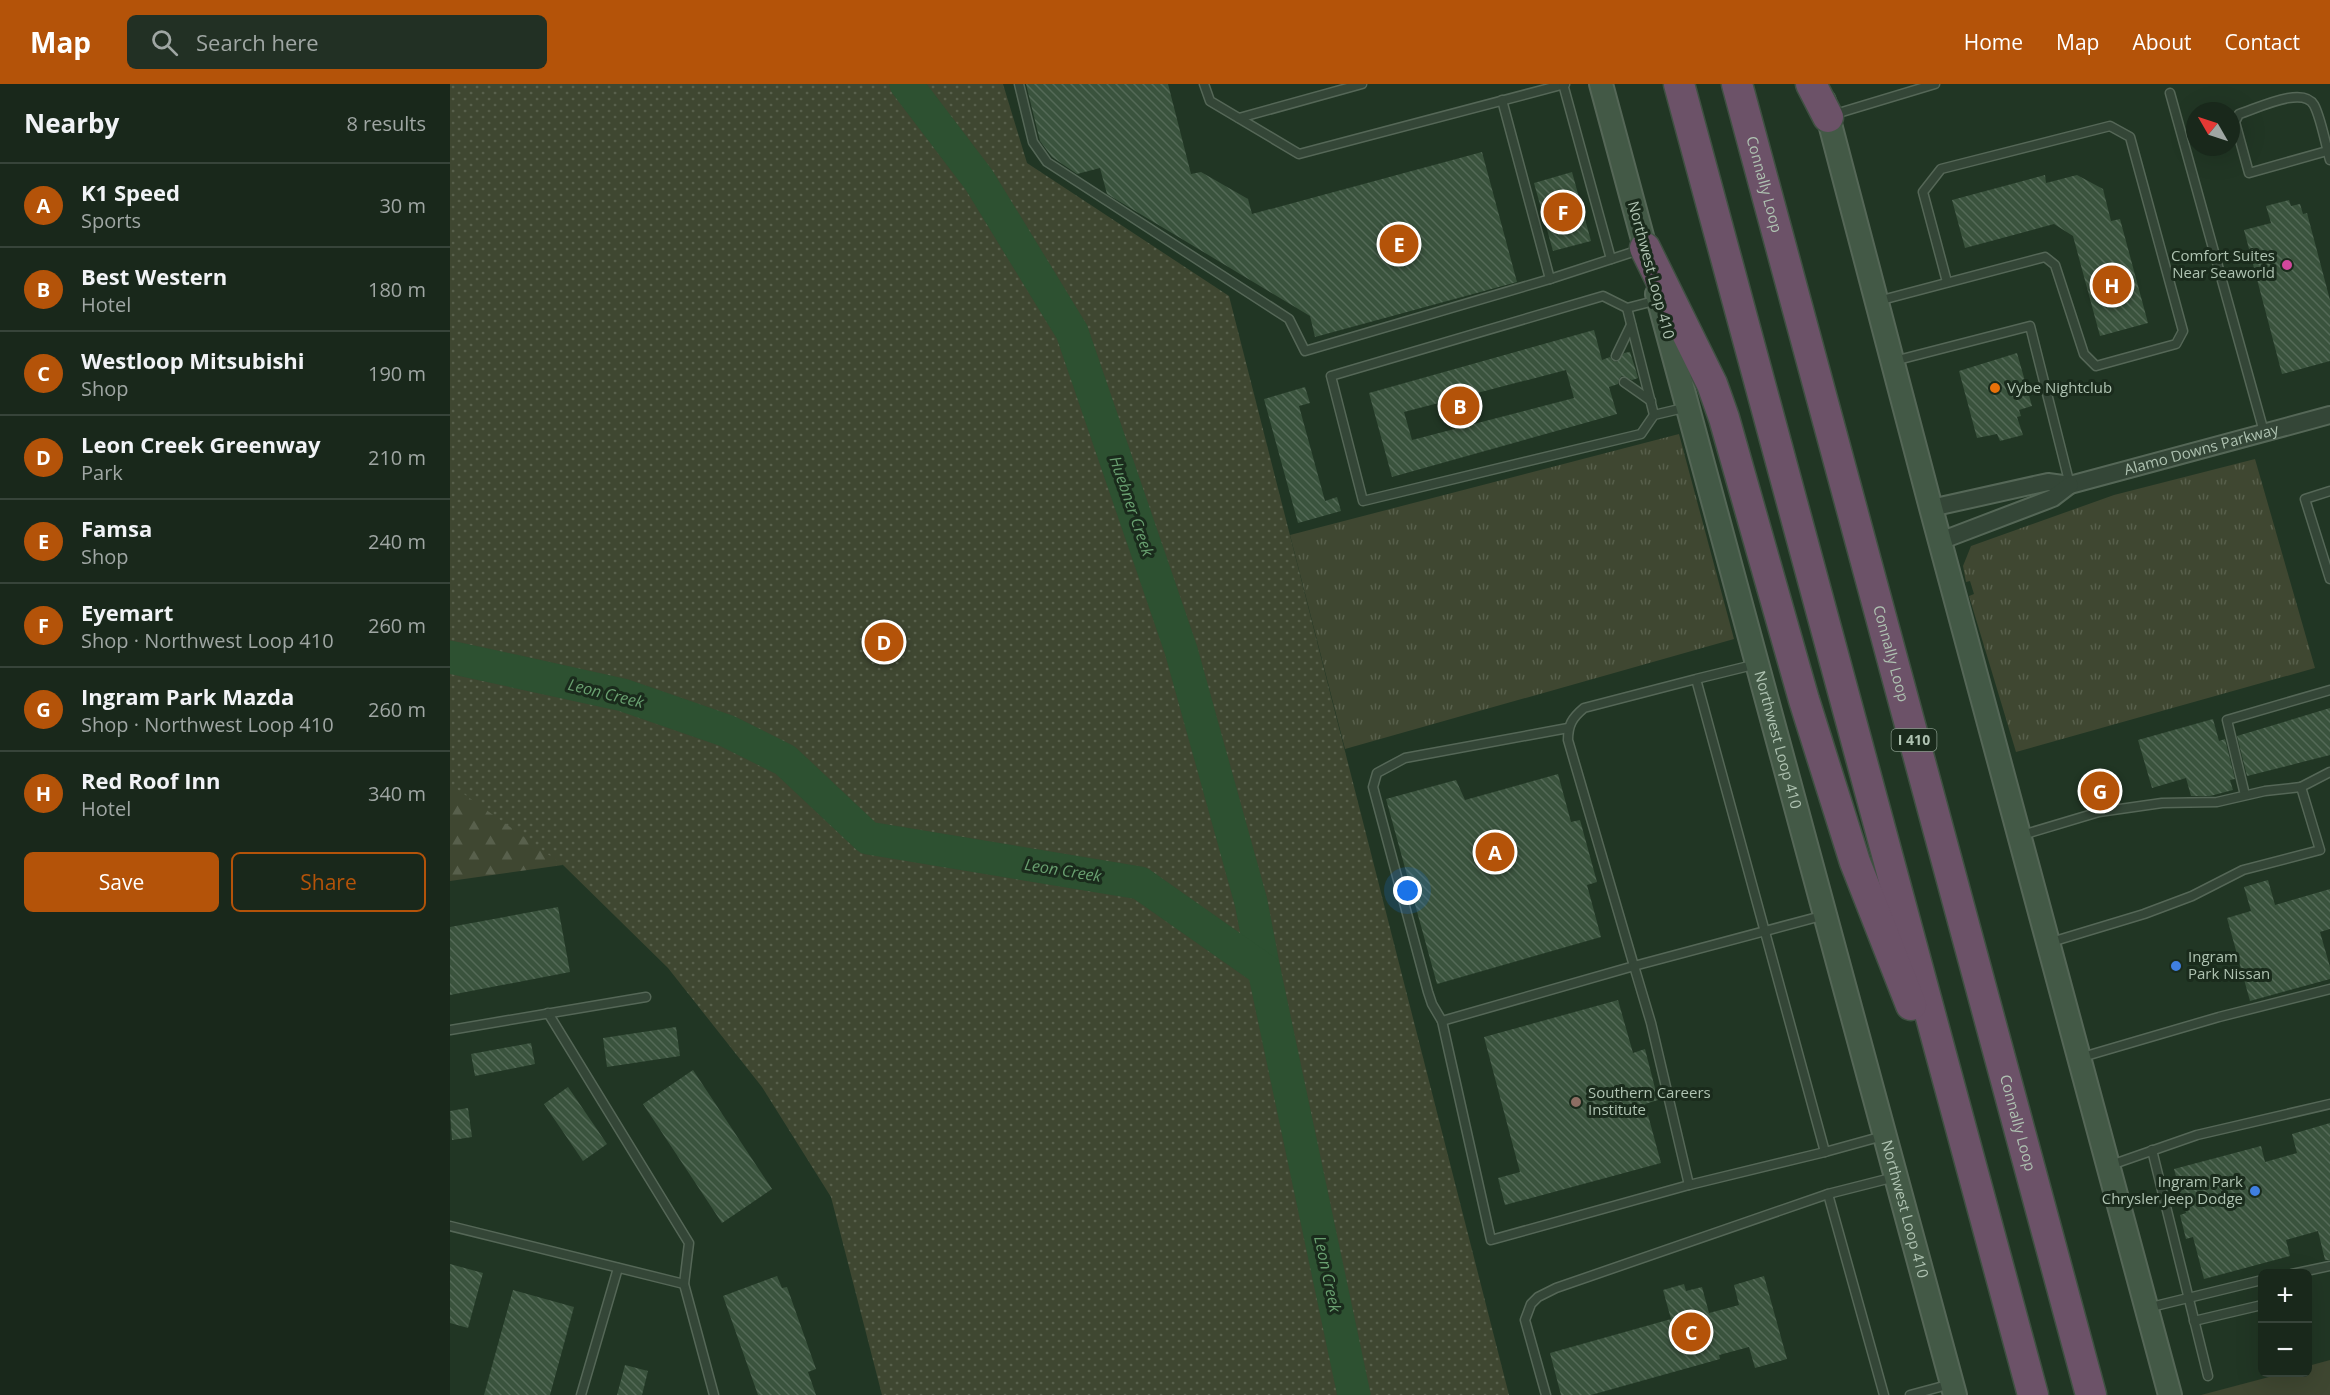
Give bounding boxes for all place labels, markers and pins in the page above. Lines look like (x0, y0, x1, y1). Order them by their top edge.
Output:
pin: F (1544, 190, 1582, 234)
pin: E (1380, 222, 1418, 266)
place label: Comfort Suites Near Seaworld (2171, 245, 2275, 282)
marker: Comfort Suites Near Seaworld (2280, 258, 2294, 272)
pin: H (2092, 262, 2132, 308)
place label: Vybe Nightclub (2007, 377, 2112, 397)
marker: Vybe Nightclub (1988, 381, 2002, 395)
pin: B (1440, 384, 1480, 428)
pin: D (864, 620, 904, 664)
pin: G (2080, 768, 2120, 814)
pin: A (1476, 830, 1514, 874)
place label: Ingram Park Nissan (2188, 946, 2270, 983)
marker: Ingram Park Nissan (2169, 959, 2183, 973)
place label: Southern Careers Institute (1588, 1082, 1711, 1119)
marker: Southern Careers Institute (1569, 1095, 1583, 1109)
place label: Ingram Park Chrysler Jeep Dodge (2102, 1171, 2243, 1208)
marker: Ingram Park Chrysler Jeep Dodge (2248, 1184, 2262, 1198)
pin: C (1672, 1310, 1710, 1354)

